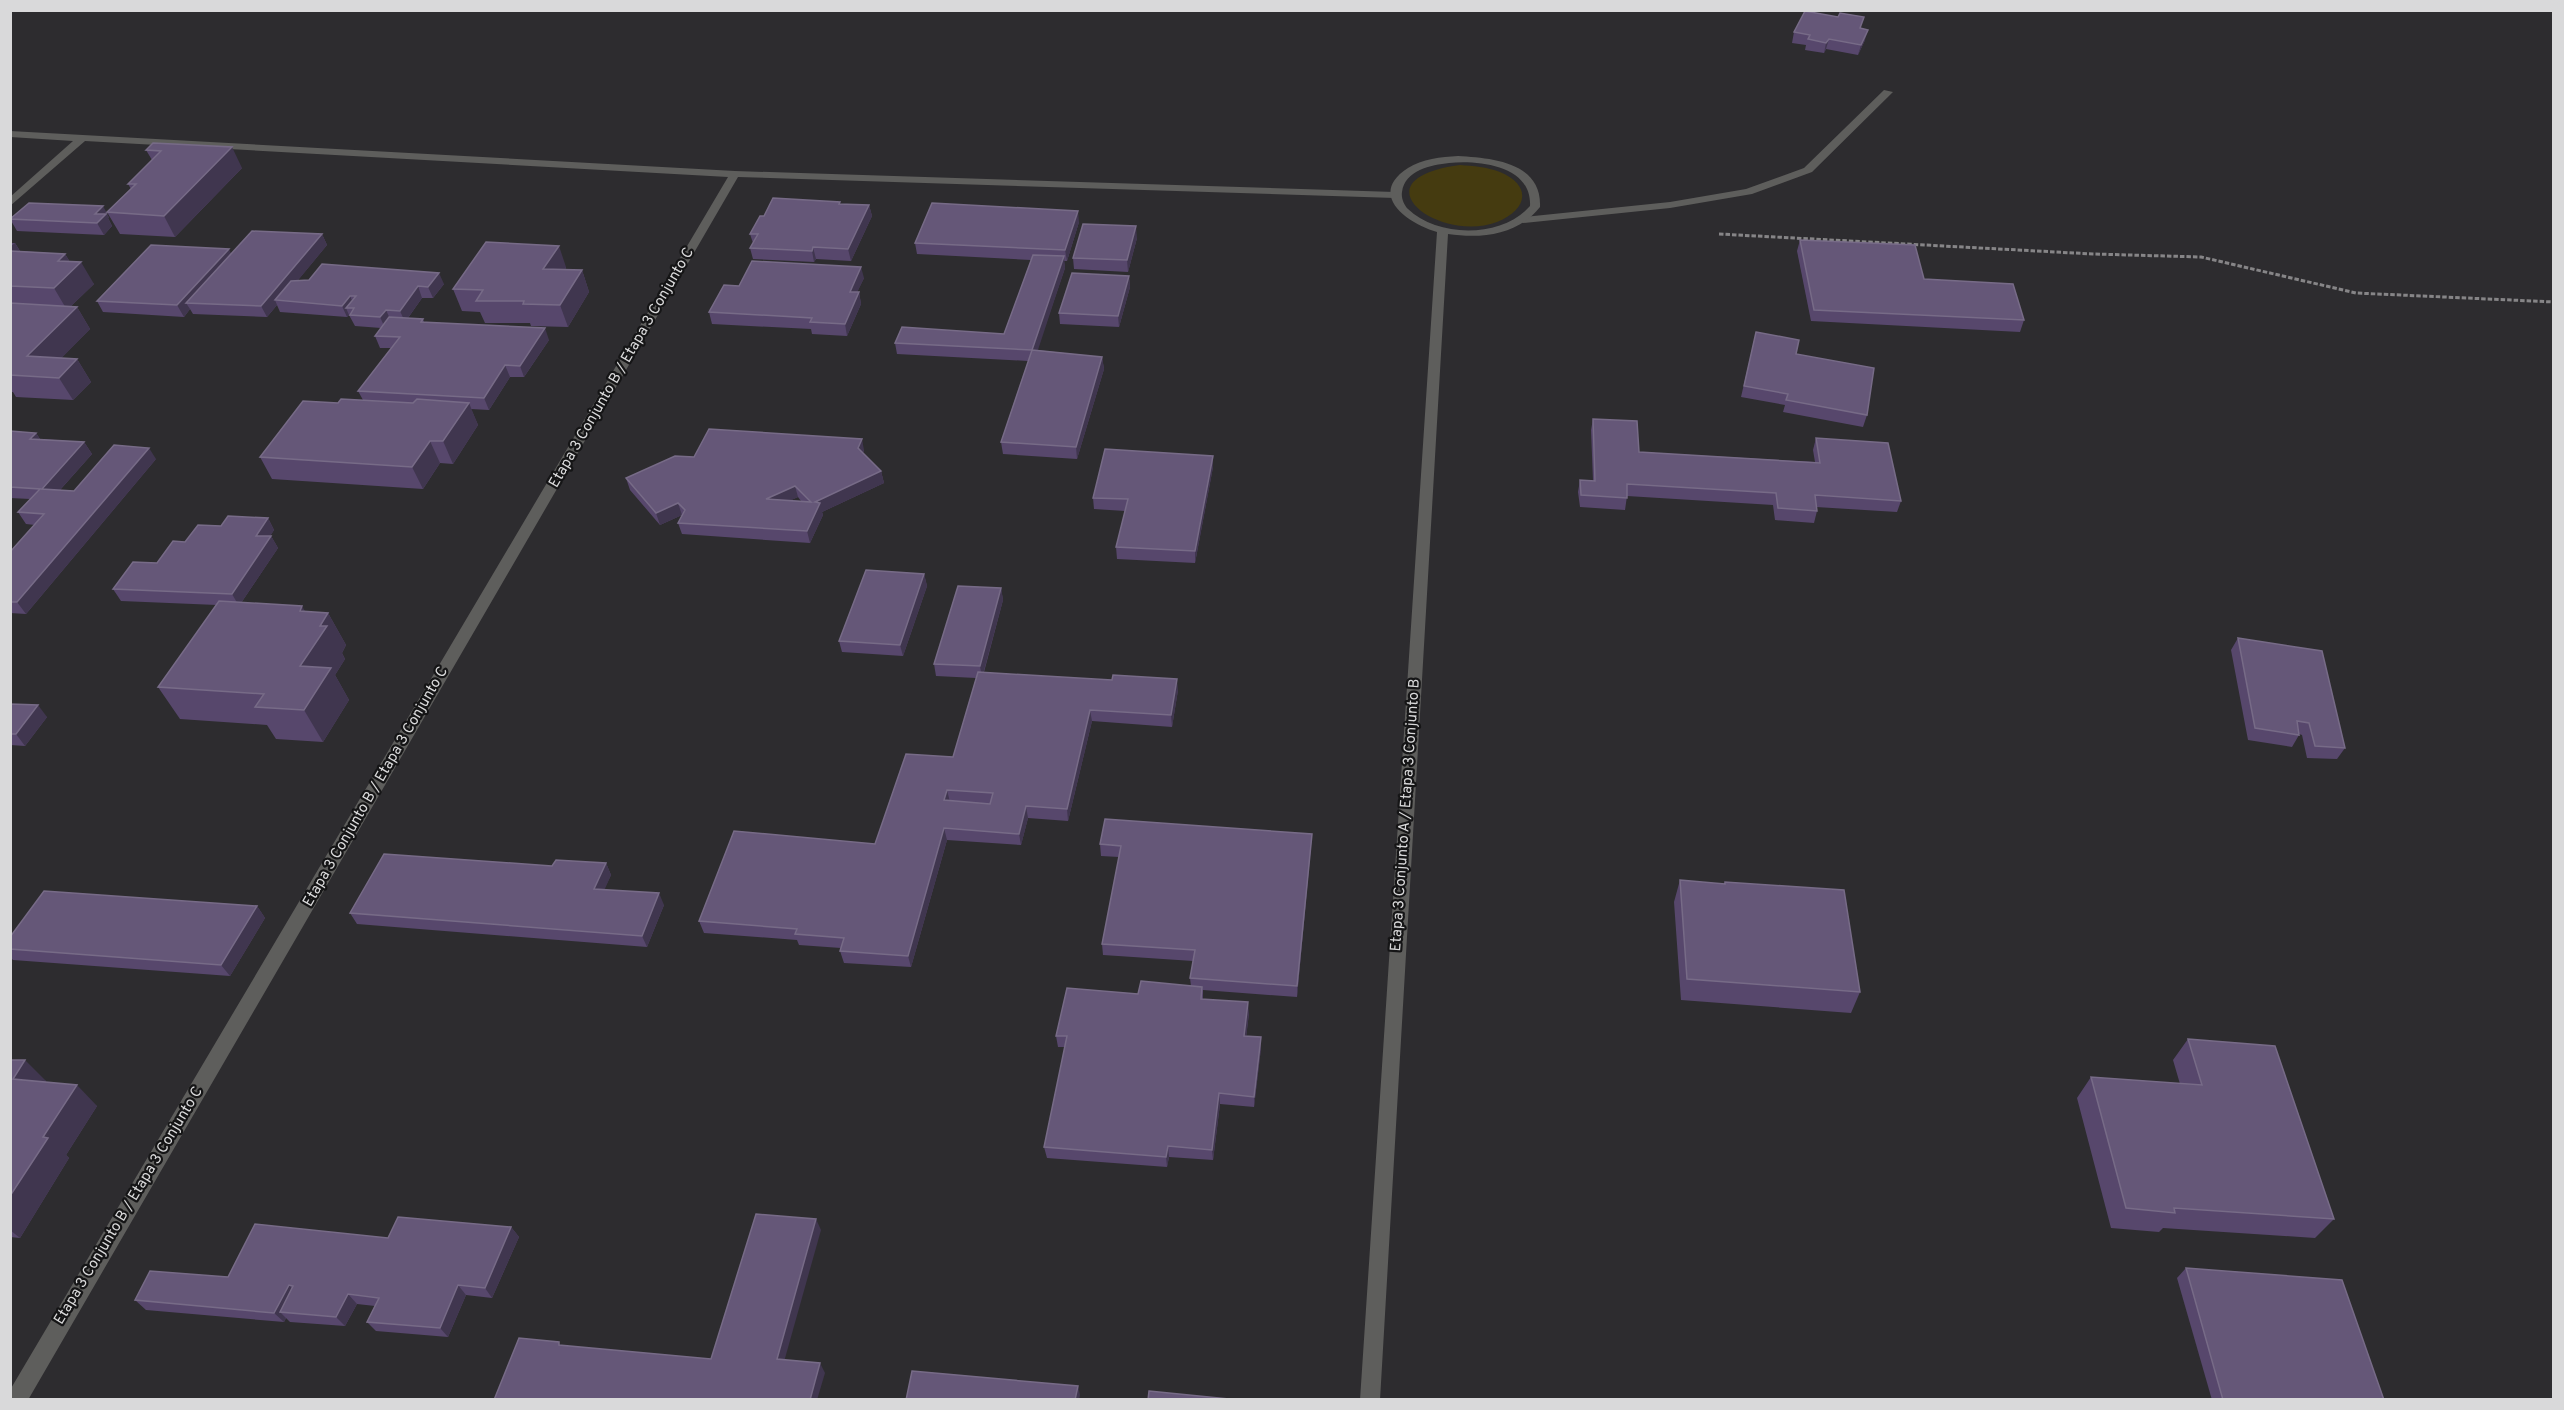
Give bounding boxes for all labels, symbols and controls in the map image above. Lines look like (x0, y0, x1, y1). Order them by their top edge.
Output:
street label: Etapa 3 Conjunto B / Etapa 3 Conjunto C (545, 245, 699, 491)
street label: Etapa 3 Conjunto B / Etapa 3 Conjunto C (299, 664, 453, 910)
street label: Etapa 3 Conjunto A / Etapa 3 Conjunto B (1387, 678, 1425, 952)
street label: Etapa 3 Conjunto B / Etapa 3 Conjunto C (50, 1084, 208, 1328)

